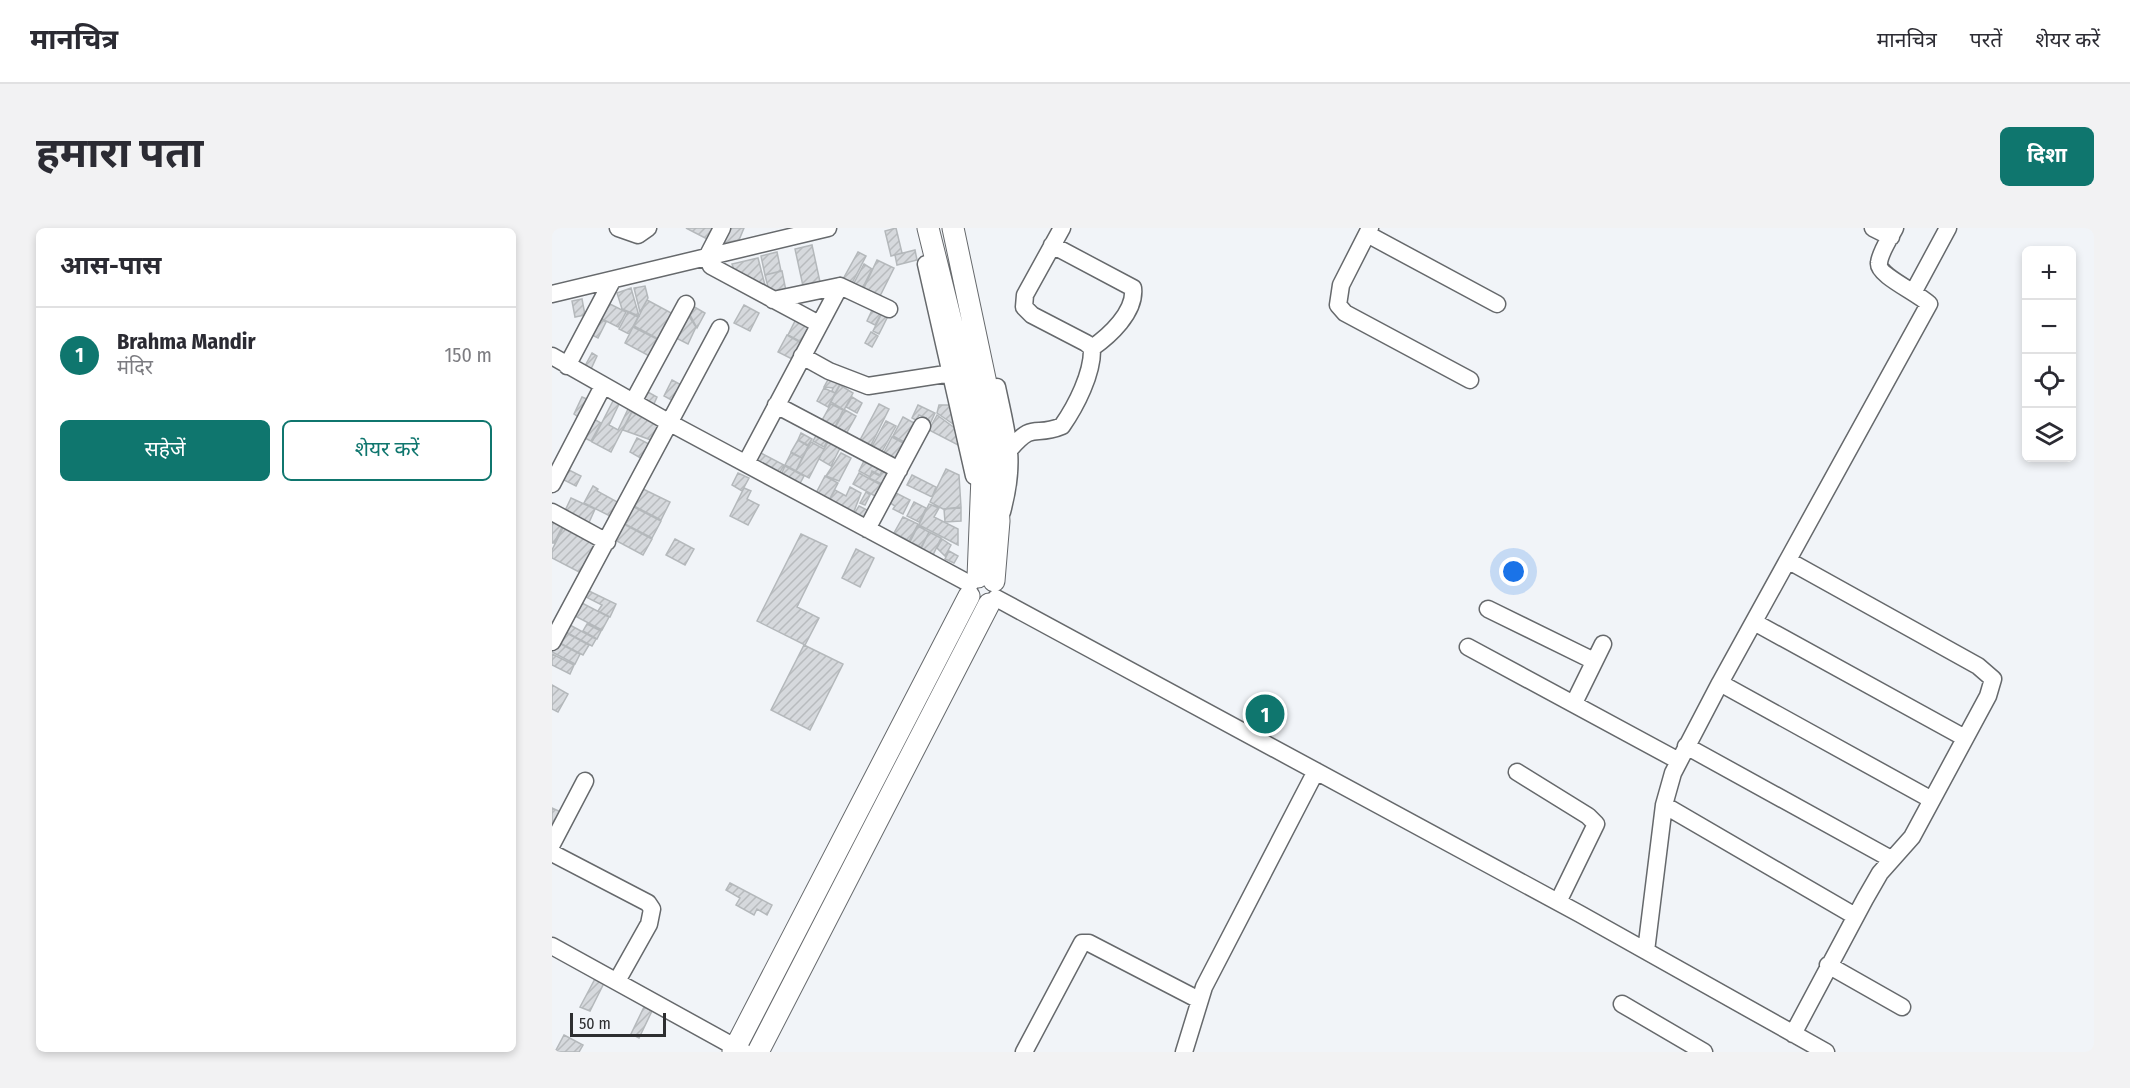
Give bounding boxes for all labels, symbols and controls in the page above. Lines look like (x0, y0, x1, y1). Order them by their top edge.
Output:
text: मानचित्र (30, 23, 118, 56)
text: मानचित्र (1877, 27, 1937, 53)
text: परतें (1970, 27, 2002, 53)
text: शेयर करें (2035, 27, 2100, 53)
button: दिशा (2000, 127, 2094, 186)
text: हमारा पता (36, 128, 203, 178)
map controls (2022, 246, 2076, 462)
button: + (2022, 246, 2076, 300)
text: आस-पास (60, 250, 162, 281)
button: − (2022, 300, 2076, 354)
text: Brahma Mandir (117, 328, 256, 355)
text: 1 (75, 343, 84, 367)
text: 150 m (445, 343, 492, 367)
button: locate (2022, 354, 2076, 408)
text: मंदिर (117, 355, 153, 379)
button: layers (2022, 408, 2076, 462)
button: सहेजें (60, 420, 270, 481)
button: शेयर करें (282, 420, 492, 481)
your location (1499, 557, 1528, 586)
pin: 1 (1246, 692, 1284, 736)
scale bar (570, 1010, 666, 1038)
text: 50 m (579, 1014, 611, 1033)

